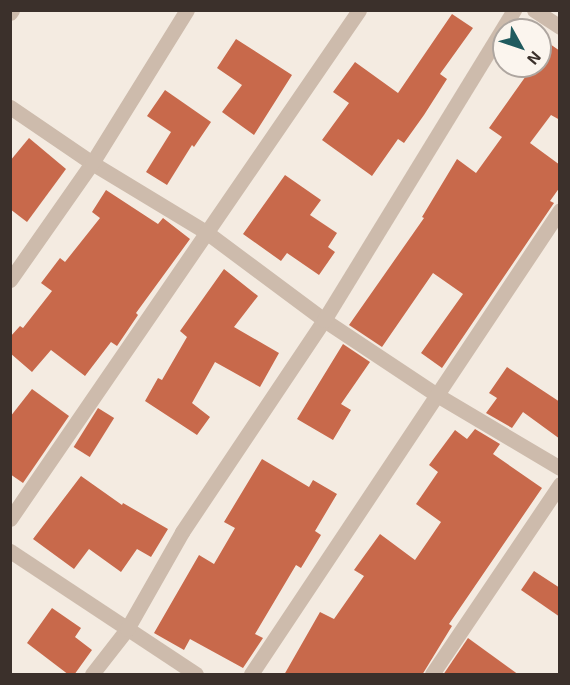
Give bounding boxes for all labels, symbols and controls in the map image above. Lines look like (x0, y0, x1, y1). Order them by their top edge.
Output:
north arrow (492, 18, 552, 78)
text: N (524, 48, 546, 69)

